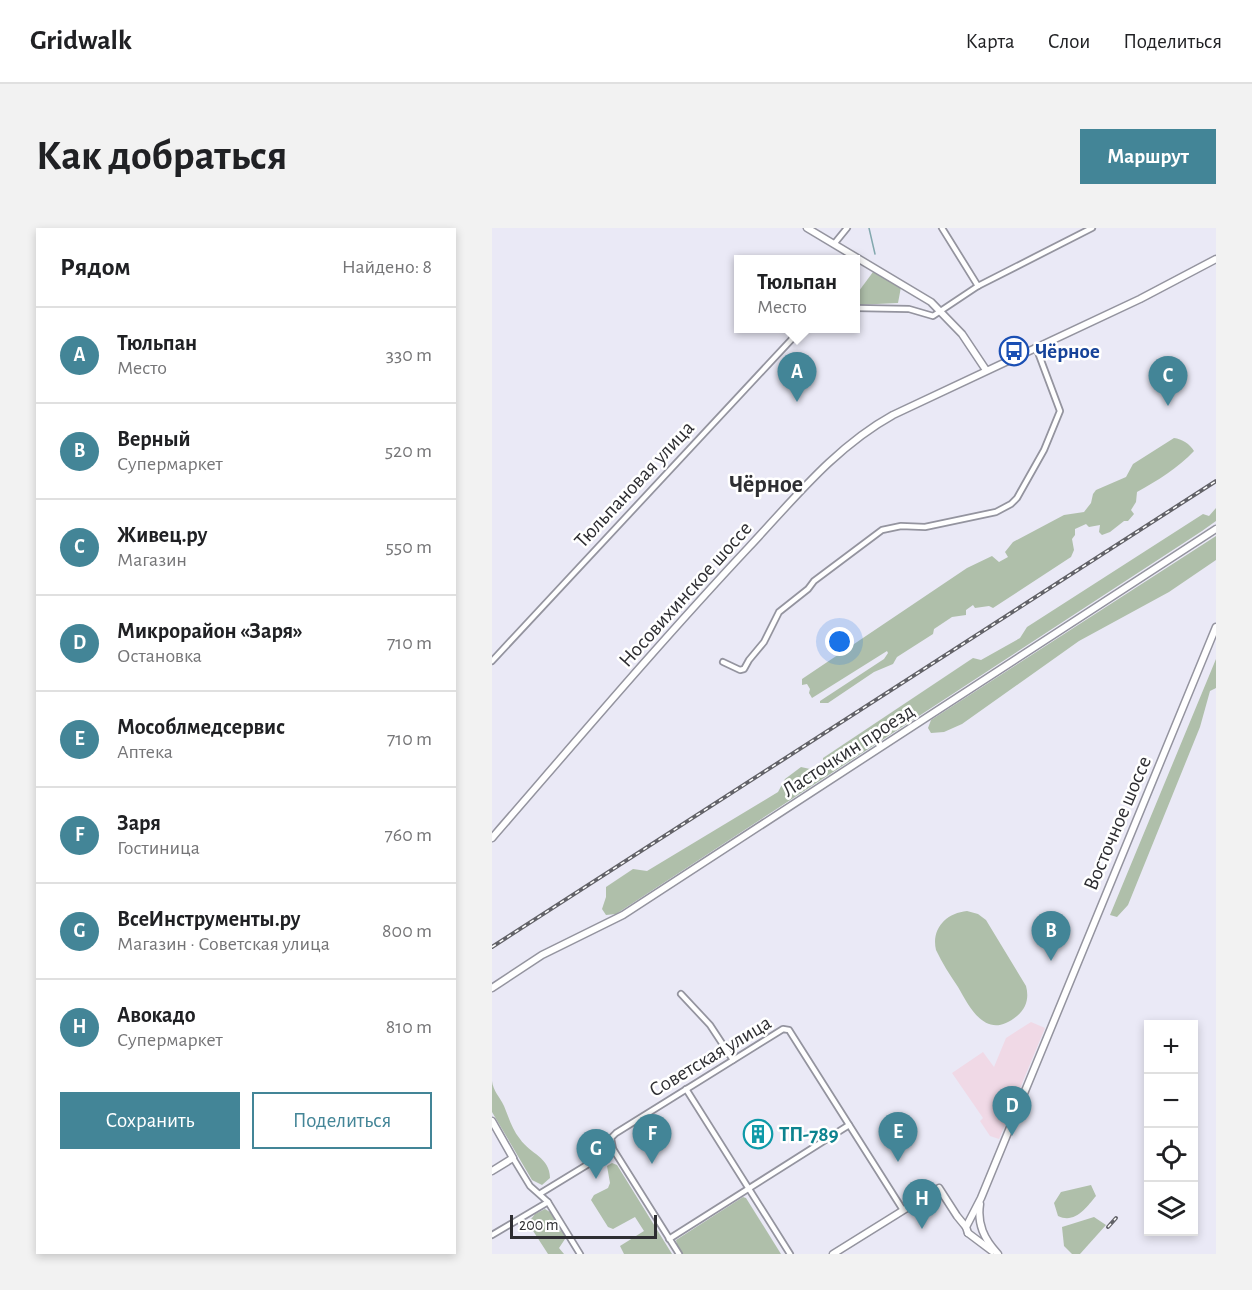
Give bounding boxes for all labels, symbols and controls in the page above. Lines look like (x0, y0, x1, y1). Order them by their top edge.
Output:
text: Gridwalk (30, 27, 132, 55)
text: Карта (965, 31, 1015, 52)
text: Слои (1048, 31, 1090, 52)
text: Поделиться (1123, 31, 1222, 52)
button: Маршрут (1080, 129, 1216, 184)
text: Как добраться (36, 135, 287, 177)
text: Рядом (60, 254, 131, 280)
popup (734, 255, 860, 333)
text: Найдено: 8 (342, 257, 432, 277)
text: Тюльпан (757, 271, 837, 293)
text: Место (757, 297, 807, 317)
text: Тюльпан (117, 332, 197, 354)
bus stop icon: Чёрное (998, 335, 1030, 367)
place label: Чёрное (1035, 341, 1100, 362)
text: A (74, 345, 86, 365)
text: 330 m (386, 345, 432, 365)
pin: A (778, 352, 816, 402)
pin: C (1148, 356, 1188, 406)
text: Место (117, 358, 167, 378)
street label: Тюльпановая улица (571, 417, 698, 552)
text: Верный (117, 428, 191, 450)
text: B (74, 441, 85, 461)
text: 520 m (385, 441, 432, 461)
text: Супермаркет (117, 454, 223, 474)
district label: Чёрное (729, 473, 803, 497)
street label: Носовихинское шоссе (615, 518, 756, 671)
text: Живец.ру (117, 524, 207, 546)
text: C (74, 537, 85, 557)
text: 550 m (385, 537, 432, 557)
text: Магазин (117, 550, 187, 570)
text: Микрорайон «Заря» (117, 620, 303, 642)
your location (825, 627, 854, 656)
text: D (73, 633, 86, 653)
text: 710 m (387, 633, 432, 653)
text: Остановка (117, 646, 202, 666)
street label: Ласточкин проезд (778, 700, 918, 801)
text: Мособлмедсервис (117, 716, 285, 738)
text: E (74, 729, 85, 749)
text: 710 m (387, 729, 432, 749)
text: Аптека (117, 742, 173, 762)
street label: Восточное шоссе (1080, 753, 1155, 893)
text: Заря (117, 812, 161, 834)
text: F (75, 825, 84, 845)
text: 760 m (384, 825, 432, 845)
text: Гостиница (117, 838, 200, 858)
text: ВсеИнструменты.ру (117, 908, 301, 930)
pin: B (1032, 912, 1070, 961)
text: G (74, 921, 85, 941)
text: 800 m (382, 921, 432, 941)
text: Магазин · Советская улица (117, 934, 330, 954)
text: Авокадо (117, 1004, 195, 1026)
street label: Советская улица (646, 1012, 775, 1101)
text: H (73, 1017, 86, 1037)
text: 810 m (386, 1017, 432, 1037)
map controls (1144, 1020, 1198, 1236)
button: + (1144, 1020, 1198, 1074)
text: Супермаркет (117, 1030, 223, 1050)
button: − (1144, 1074, 1198, 1128)
pin: D (992, 1086, 1032, 1136)
button: Сохранить (60, 1092, 240, 1149)
button: Поделиться (252, 1092, 432, 1149)
pin: E (878, 1112, 918, 1162)
pin: F (632, 1114, 672, 1164)
building icon: ТП-789 (742, 1118, 774, 1150)
place label: ТП-789 (779, 1124, 839, 1145)
button: locate (1144, 1128, 1198, 1182)
pin: G (576, 1130, 616, 1179)
pin: H (902, 1180, 942, 1229)
button: layers (1144, 1182, 1198, 1236)
scale bar (510, 1212, 657, 1240)
text: 200 m (519, 1217, 559, 1233)

